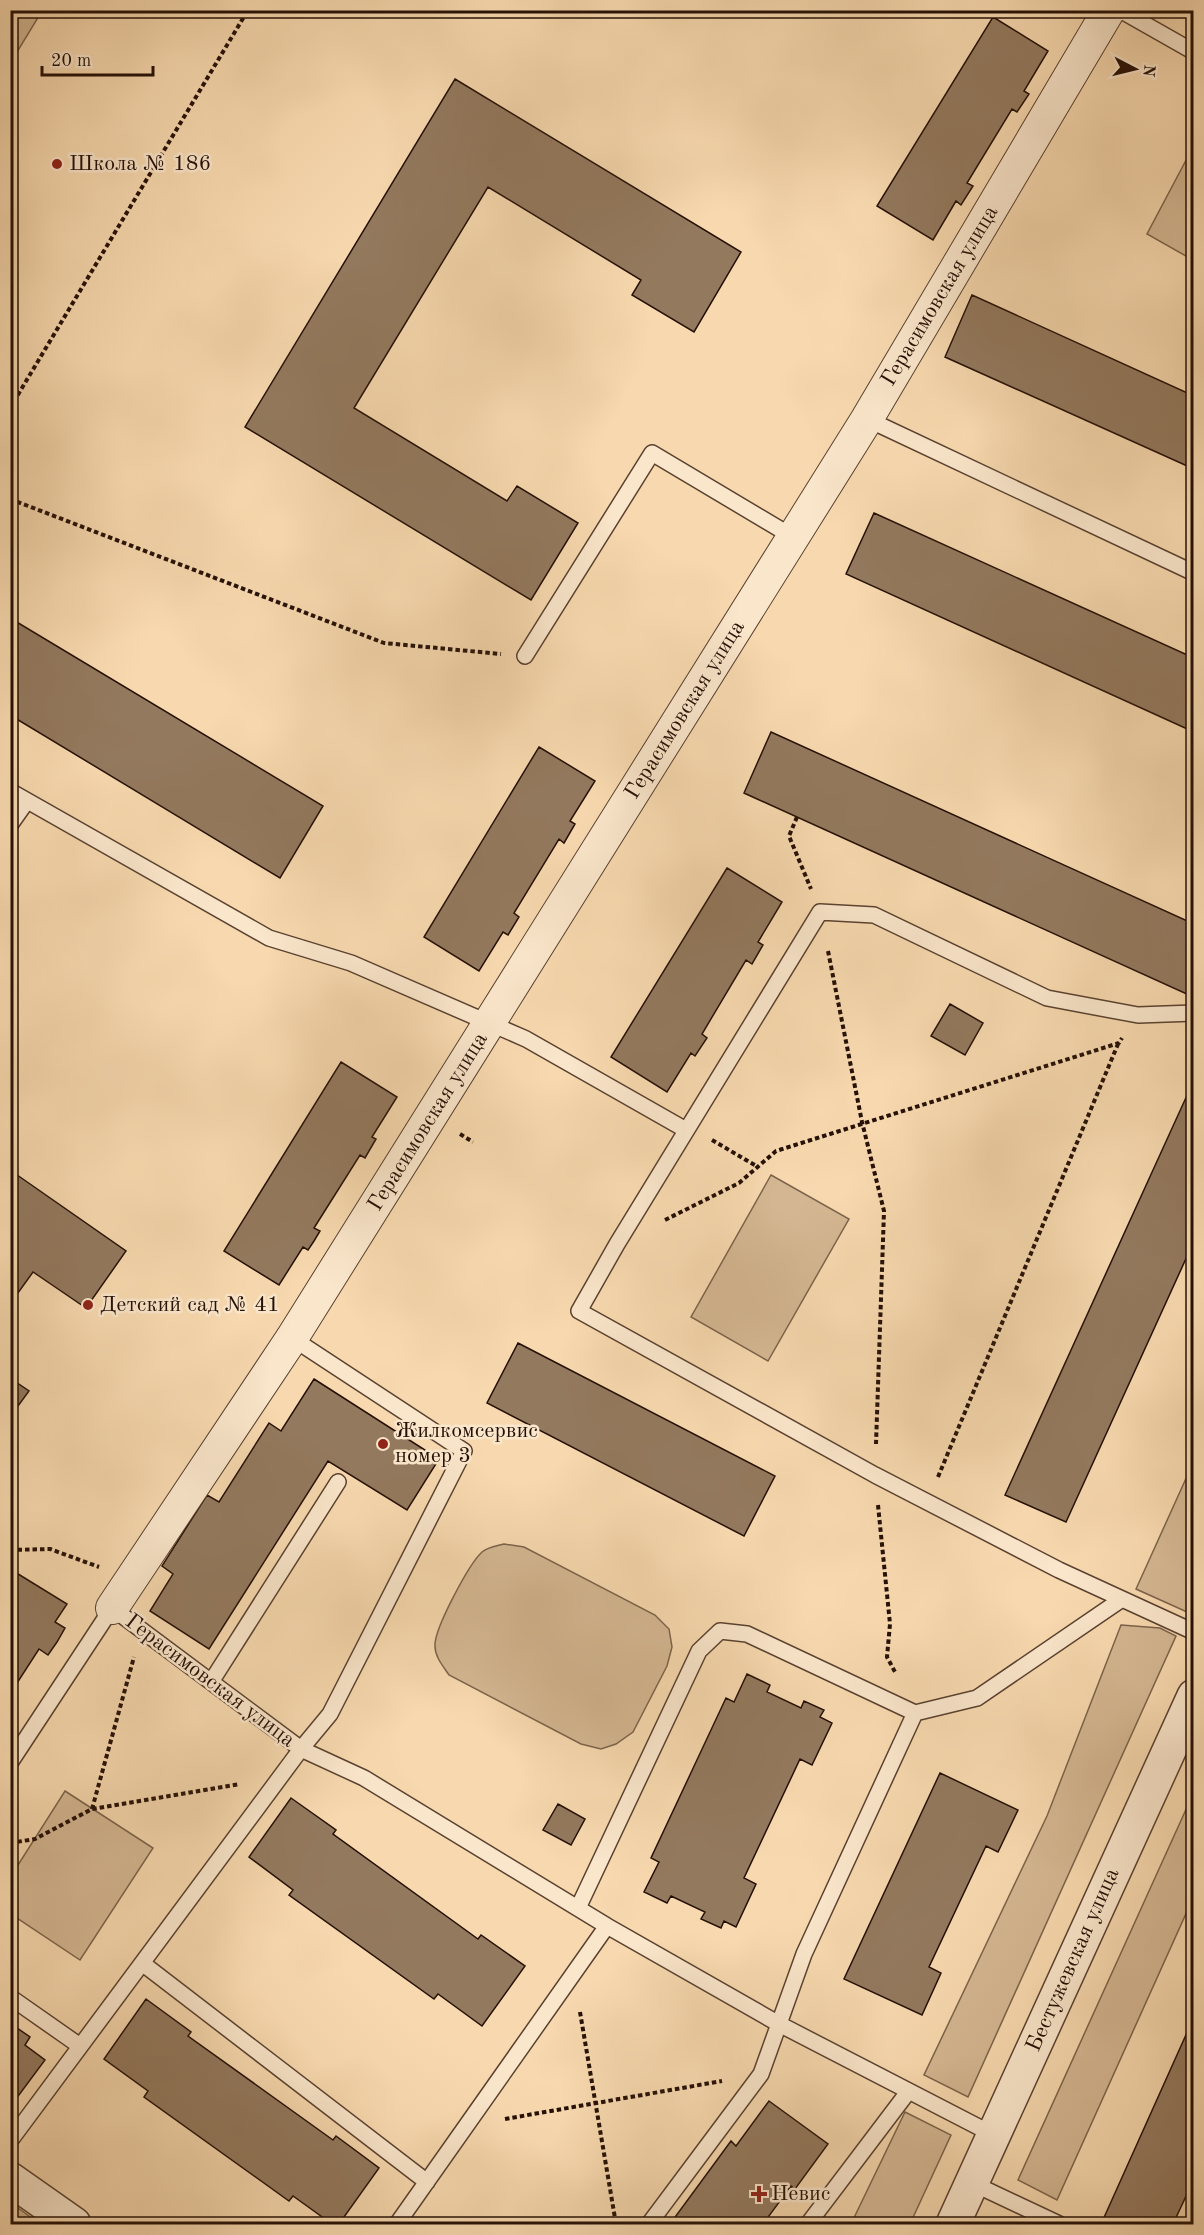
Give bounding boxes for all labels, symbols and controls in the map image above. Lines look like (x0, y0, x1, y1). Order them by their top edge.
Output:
scale bar (42, 39, 153, 77)
north arrow (1105, 39, 1165, 99)
text: 20 m (51, 52, 91, 70)
text: N (1139, 64, 1157, 78)
place label: Школа № 186 (69, 153, 211, 175)
marker: Школа № 186 (50, 157, 64, 171)
street label: Герасимовская улица (878, 202, 1003, 390)
street label: Герасимовская улица (621, 617, 749, 803)
street label: Герасимовская улица (364, 1029, 492, 1215)
place label: Детский сад № 41 (100, 1294, 280, 1316)
marker: Детский сад № 41 (81, 1298, 95, 1312)
place label: Жилкомсервис номер 3 (395, 1420, 538, 1467)
marker: Жилкомсервис номер 3 (376, 1437, 390, 1451)
street label: Герасимовская улица (121, 1610, 299, 1752)
street label: Бестужевская улица (1023, 1865, 1123, 2055)
place label: Невис (771, 2183, 830, 2205)
marker: Невис (752, 2187, 766, 2201)

